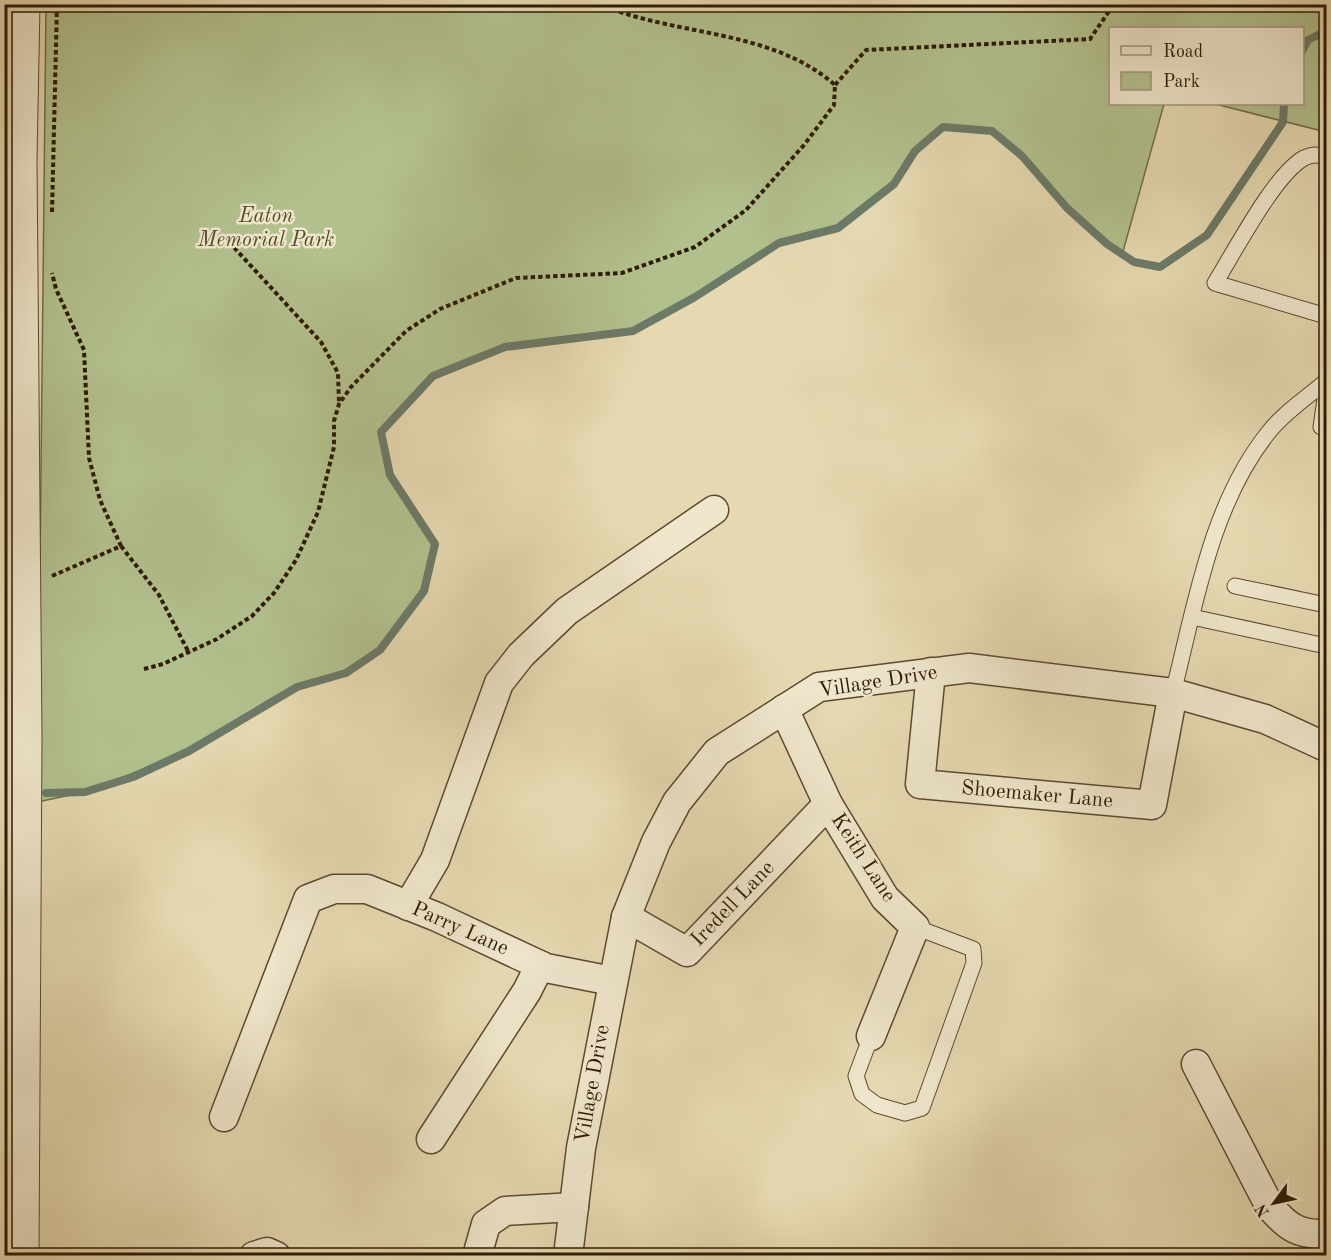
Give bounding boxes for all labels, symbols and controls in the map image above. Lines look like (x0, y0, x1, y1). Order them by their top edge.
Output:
legend (1109, 27, 1304, 105)
text: Road (1163, 43, 1203, 61)
text: Park (1163, 73, 1200, 91)
park label: Eaton Memorial Park (197, 206, 334, 251)
street label: Village Drive (817, 662, 939, 702)
street label: Shoemaker Lane (960, 778, 1114, 812)
street label: Keith Lane (827, 810, 899, 906)
street label: Iredell Lane (687, 857, 779, 951)
street label: Parry Lane (408, 898, 512, 960)
street label: Village Drive (572, 1023, 614, 1145)
north arrow (1244, 1173, 1304, 1233)
text: N (1253, 1200, 1273, 1220)

